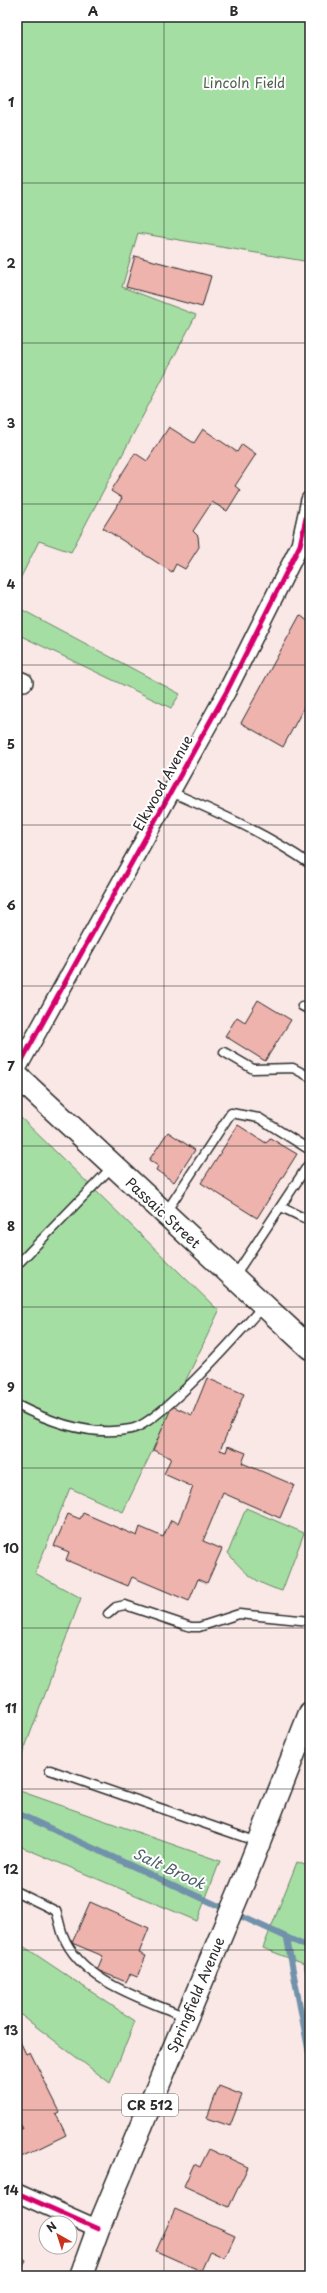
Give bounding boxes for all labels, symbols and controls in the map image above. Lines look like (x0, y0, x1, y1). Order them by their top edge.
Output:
text: A (88, 1, 98, 20)
text: B (230, 1, 239, 20)
park label: Lincoln Field (203, 72, 285, 93)
text: 1 (8, 92, 14, 111)
text: 2 (6, 253, 16, 272)
text: 3 (7, 413, 16, 432)
text: 4 (7, 574, 16, 593)
street label: Elkwood Avenue (128, 731, 198, 834)
text: 5 (7, 734, 15, 753)
text: 6 (6, 895, 16, 914)
text: 7 (7, 1056, 15, 1075)
street label: Passaic Street (121, 1172, 206, 1253)
text: 8 (7, 1216, 15, 1235)
text: 9 (7, 1377, 15, 1396)
text: 10 (3, 1538, 19, 1557)
text: 11 (5, 1698, 17, 1717)
water label: Salt Brook (130, 1841, 211, 1895)
text: 12 (3, 1859, 19, 1878)
street label: Springfield Avenue (162, 1933, 230, 2056)
text: 13 (4, 2020, 19, 2039)
road number: CR 512 (122, 2094, 178, 2116)
text: 14 (3, 2180, 19, 2199)
north arrow (38, 2215, 78, 2255)
text: N (43, 2217, 60, 2236)

